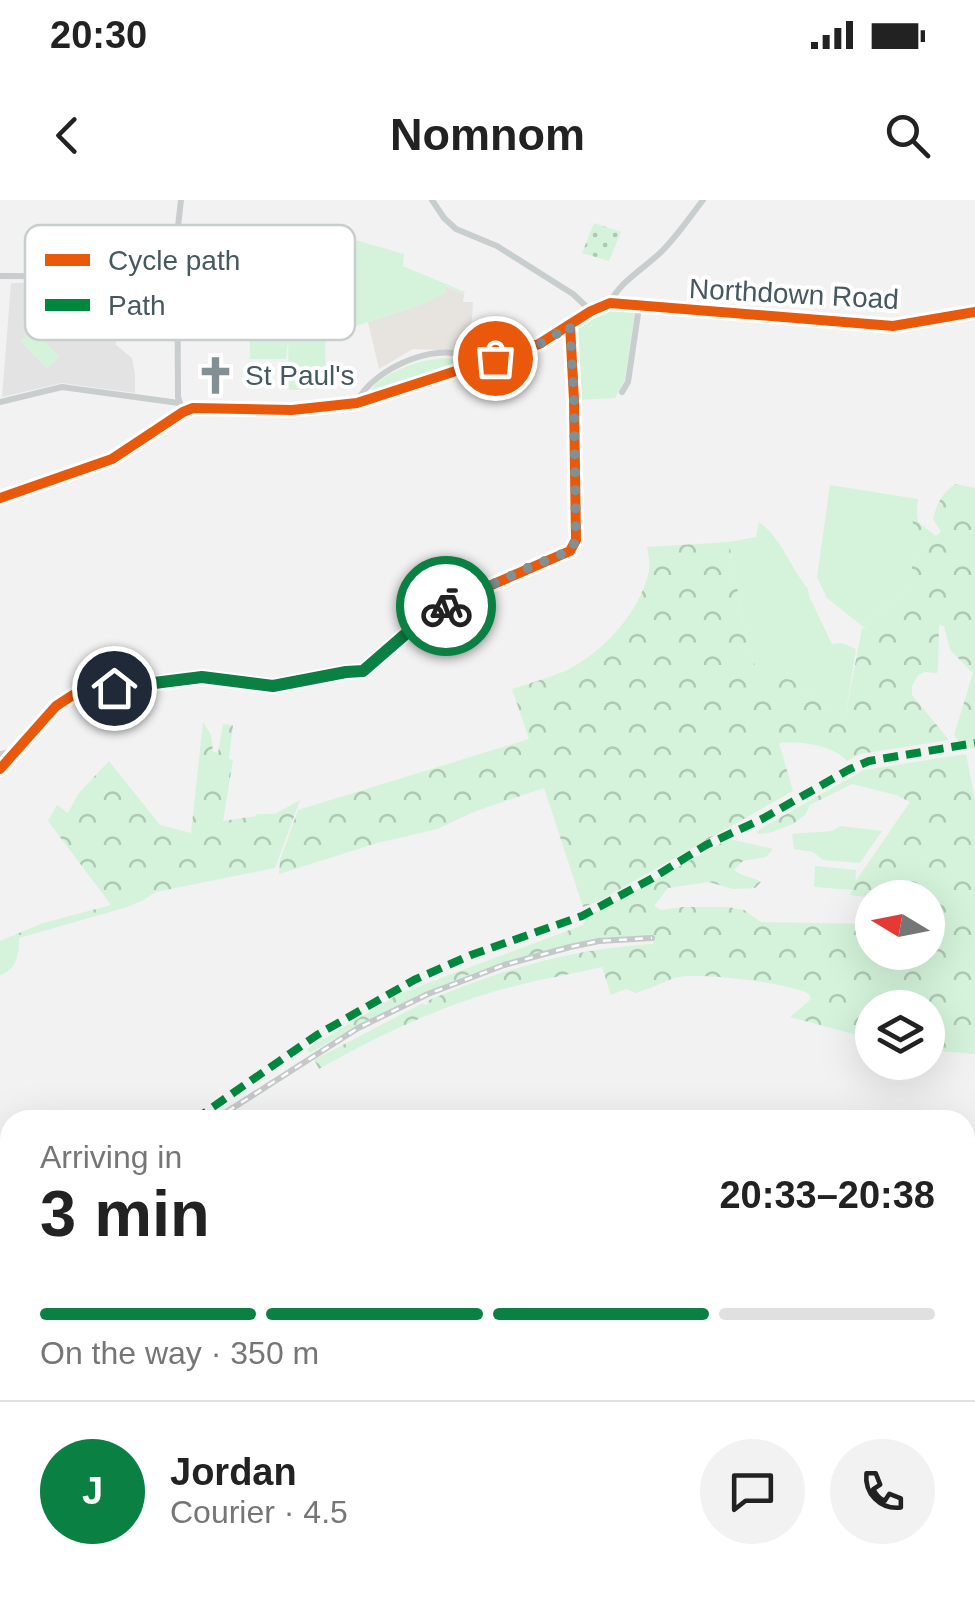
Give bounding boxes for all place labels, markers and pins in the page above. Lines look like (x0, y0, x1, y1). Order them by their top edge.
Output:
pin (453, 316, 538, 401)
church icon: St Paul's (194, 354, 236, 396)
place label: St Paul's (245, 360, 355, 391)
pin (72, 646, 157, 731)

